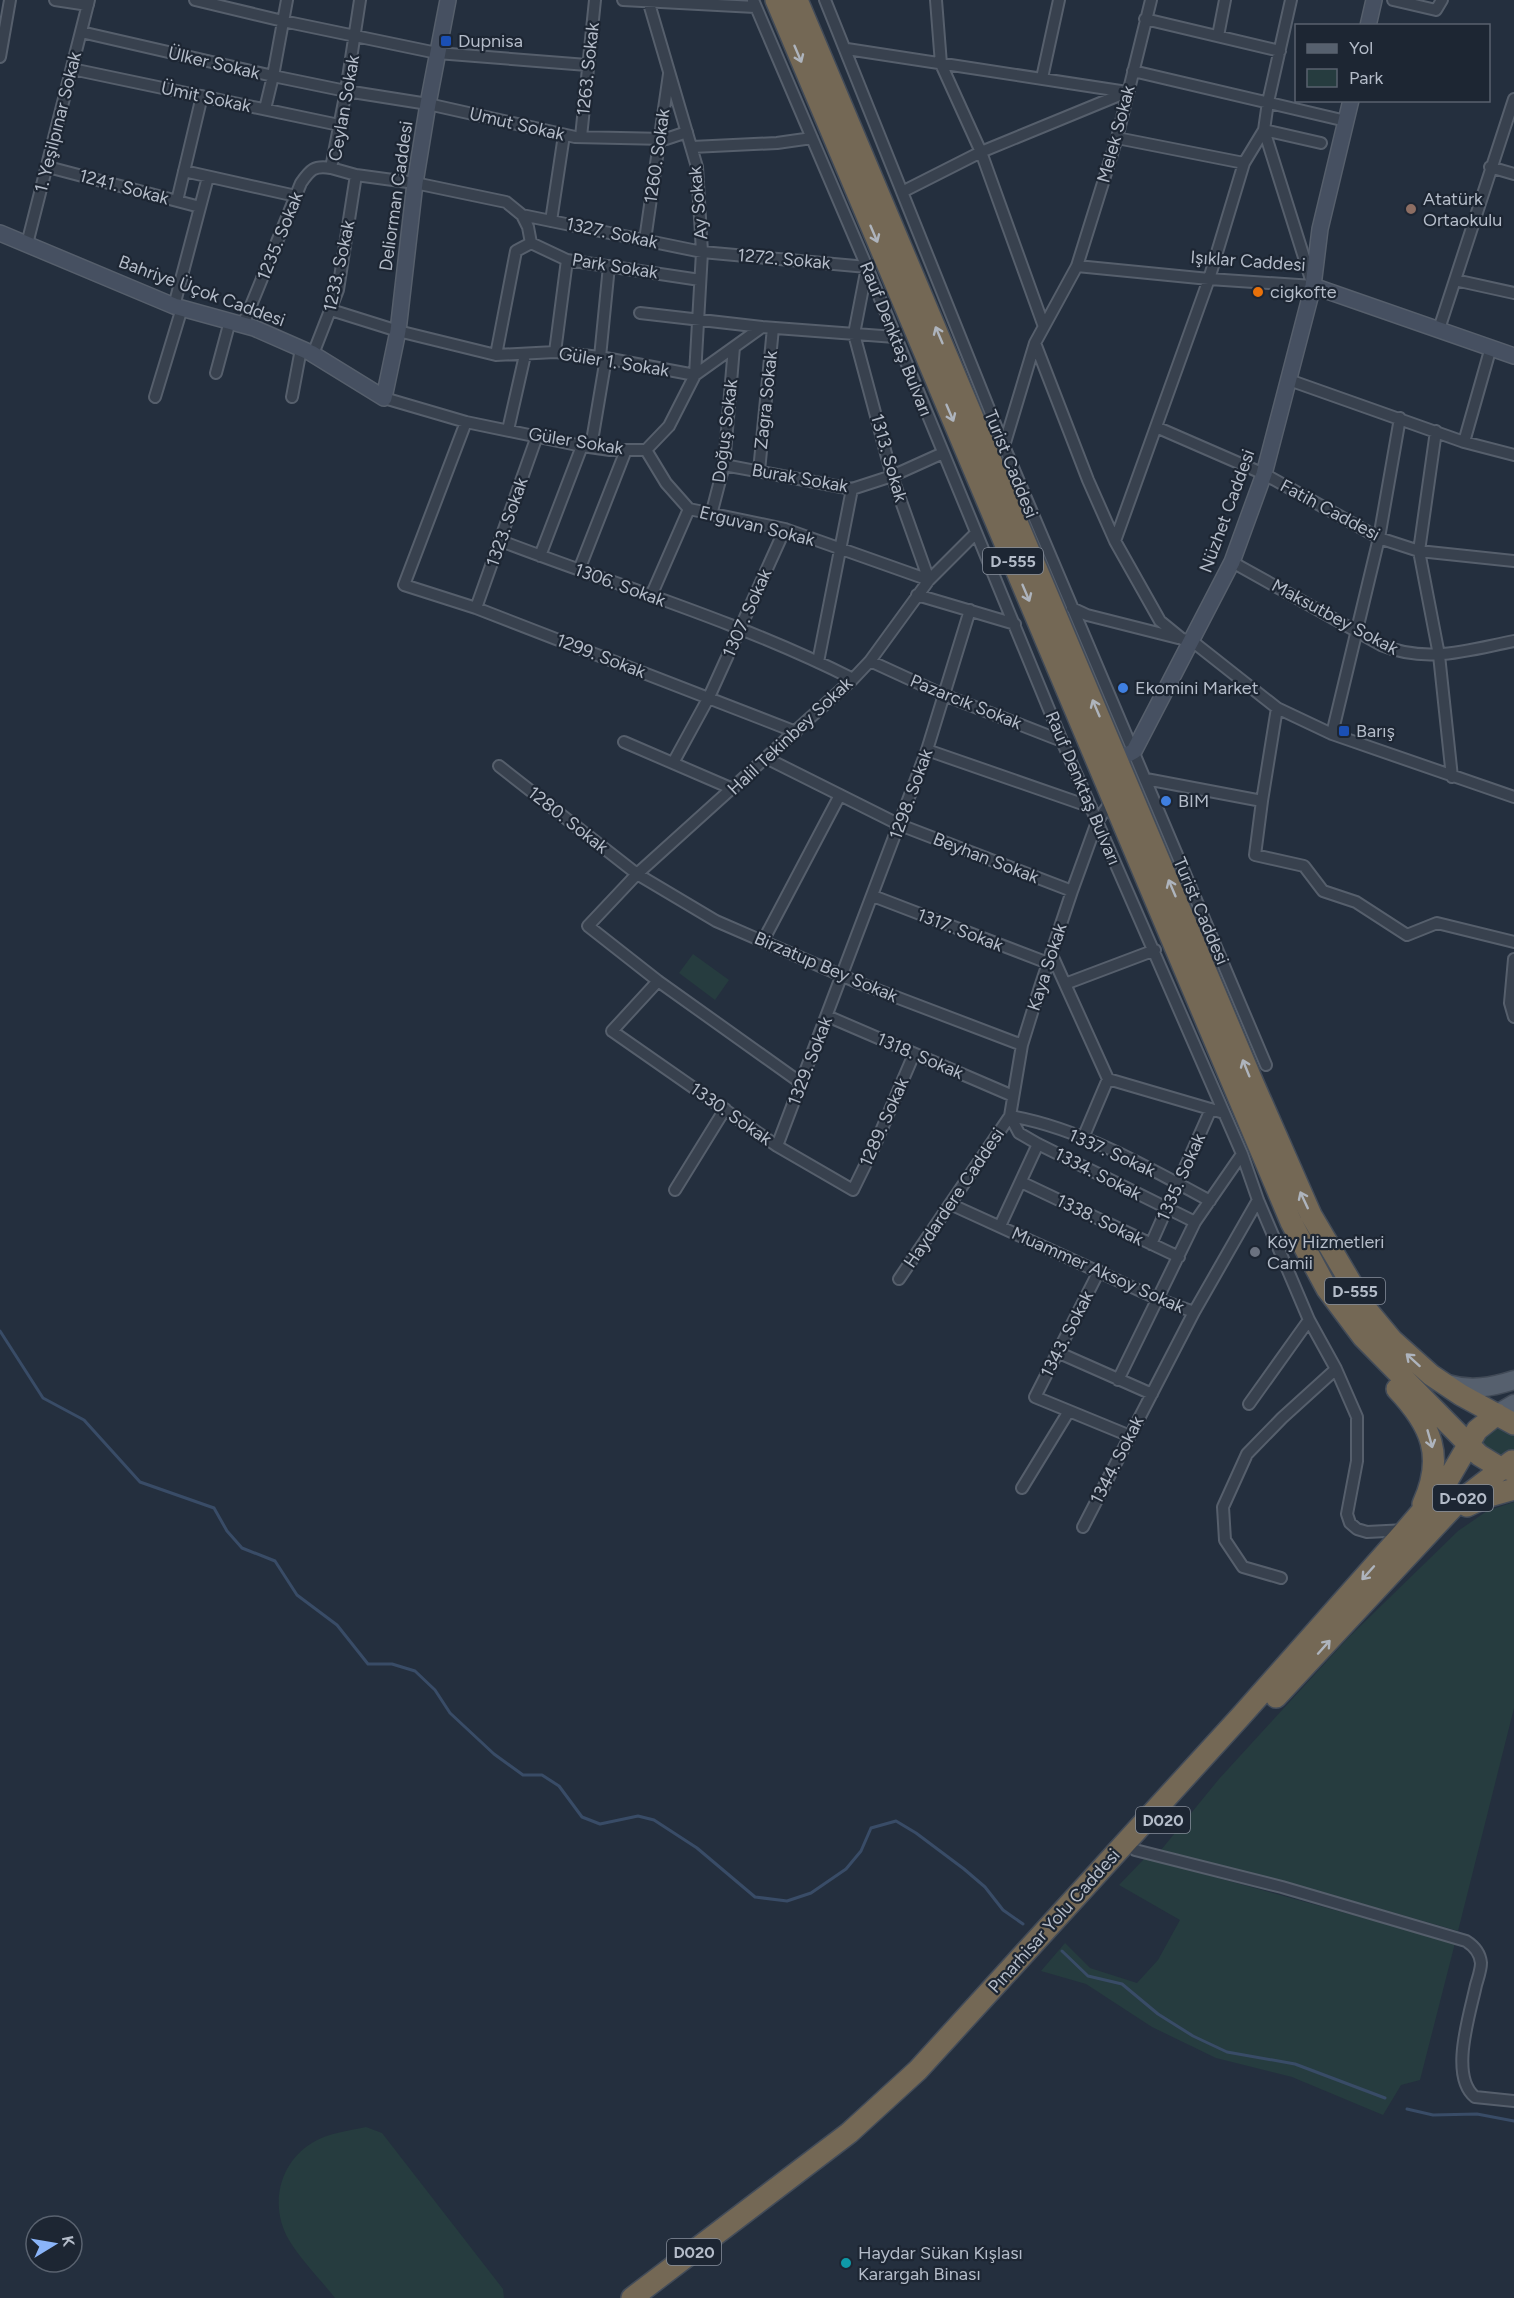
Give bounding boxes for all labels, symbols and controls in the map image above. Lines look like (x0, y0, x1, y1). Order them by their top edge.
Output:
street label: 1263. Sokak (572, 21, 604, 117)
legend (1295, 24, 1490, 102)
place label: Dupnisa (458, 30, 523, 52)
marker: Dupnisa (439, 34, 453, 48)
text: Yol (1349, 37, 1373, 59)
street label: Ülker Sokak (166, 42, 262, 84)
one-way arrow (793, 44, 804, 63)
street label: 1. Yeşilpınar Sokak (30, 49, 86, 195)
street label: Ceylan Sokak (324, 53, 364, 163)
text: Park (1349, 67, 1384, 89)
street label: Ümit Sokak (159, 77, 253, 117)
street label: Melek Sokak (1092, 83, 1140, 185)
street label: Umut Sokak (467, 102, 567, 146)
street label: 1260. Sokak (639, 107, 675, 205)
street label: Deliorman Caddesi (375, 119, 417, 273)
street label: 1241. Sokak (77, 164, 172, 210)
street label: Ay Sokak (684, 165, 712, 241)
street label: 1235. Sokak (252, 188, 308, 284)
place label: Atatürk Ortaokulu (1423, 188, 1502, 231)
marker: Atatürk Ortaokulu (1404, 202, 1418, 216)
street label: 1327. Sokak (564, 213, 660, 253)
street label: 1233. Sokak (319, 218, 360, 314)
one-way arrow (869, 224, 880, 242)
street label: 1272. Sokak (737, 244, 832, 274)
street label: Işıklar Caddesi (1190, 246, 1306, 276)
street label: Park Sokak (570, 248, 660, 284)
street label: Bahriye Üçok Caddesi (116, 251, 288, 331)
street label: Rauf Denktaş Bulvarı (855, 258, 937, 420)
place label: cigkofte (1270, 281, 1337, 303)
marker: cigkofte (1251, 285, 1265, 299)
one-way arrow (932, 326, 944, 344)
street label: Güler 1. Sokak (557, 342, 671, 382)
street label: Zagra Sokak (750, 349, 782, 450)
street label: Doğuş Sokak (708, 378, 742, 484)
one-way arrow (946, 404, 957, 422)
street label: Turist Caddesi (979, 407, 1043, 521)
street label: 1313. Sokak (866, 411, 912, 505)
street label: Güler Sokak (527, 423, 625, 459)
street label: Nüzhet Caddesi (1195, 446, 1259, 576)
street label: Burak Sokak (750, 459, 850, 497)
street label: 1323. Sokak (481, 474, 533, 570)
street label: Fatih Caddesi (1276, 474, 1384, 546)
street label: Erguvan Sokak (697, 501, 817, 551)
road number: D-555 (983, 548, 1043, 574)
street label: 1306. Sokak (572, 558, 669, 612)
street label: 1307. Sokak (718, 565, 776, 661)
street label: Maksutbey Sokak (1268, 574, 1402, 660)
one-way arrow (1021, 583, 1032, 601)
street label: 1299. Sokak (553, 629, 649, 683)
street label: Pazarcık Sokak (907, 670, 1025, 735)
street label: Halil Tekinbey Sokak (723, 672, 857, 800)
place label: Ekomini Market (1135, 677, 1259, 699)
marker: Ekomini Market (1116, 681, 1130, 695)
one-way arrow (1090, 699, 1101, 718)
street label: Rauf Denktaş Bulvarı (1041, 708, 1125, 868)
place label: Barış (1356, 720, 1395, 742)
marker: Barış (1337, 724, 1351, 738)
street label: 1298. Sokak (884, 745, 938, 842)
street label: 1280. Sokak (523, 782, 613, 858)
place label: BIM (1178, 790, 1209, 812)
marker: BIM (1159, 794, 1173, 808)
street label: Beyhan Sokak (930, 828, 1042, 888)
street label: Turist Caddesi (1168, 854, 1234, 968)
one-way arrow (1165, 879, 1177, 897)
street label: 1317. Sokak (914, 904, 1006, 957)
street label: Kaya Sokak (1023, 920, 1072, 1014)
street label: Birzatup Bey Sokak (751, 927, 901, 1007)
street label: 1329. Sokak (783, 1013, 837, 1109)
street label: 1318. Sokak (873, 1028, 967, 1084)
one-way arrow (1240, 1059, 1251, 1077)
street label: 1289. Sokak (855, 1074, 913, 1170)
street label: 1330. Sokak (686, 1078, 776, 1150)
street label: Haydardere Caddesi (899, 1124, 1009, 1272)
street label: 1337. Sokak (1065, 1124, 1159, 1182)
street label: 1335. Sokak (1152, 1130, 1210, 1224)
street label: 1334. Sokak (1051, 1143, 1145, 1205)
street label: 1338. Sokak (1053, 1189, 1147, 1251)
one-way arrow (1297, 1191, 1309, 1209)
street label: Muammer Aksoy Sokak (1008, 1222, 1188, 1318)
place label: Köy Hizmetleri Camii (1267, 1231, 1384, 1274)
marker: Köy Hizmetleri Camii (1248, 1245, 1262, 1259)
road number: D-555 (1325, 1278, 1385, 1304)
street label: 1343. Sokak (1036, 1287, 1098, 1381)
one-way arrow (1405, 1353, 1420, 1367)
street label: 1344. Sokak (1085, 1412, 1149, 1508)
one-way arrow (1425, 1429, 1437, 1448)
road number: D-020 (1433, 1485, 1493, 1511)
one-way arrow (1361, 1566, 1375, 1581)
one-way arrow (1317, 1639, 1331, 1654)
road number: D020 (1136, 1807, 1190, 1833)
street label: Pınarhisar Yolu Caddesi (983, 1844, 1125, 1998)
north arrow (24, 2214, 84, 2274)
text: K (58, 2234, 79, 2249)
road number: D020 (667, 2239, 721, 2265)
place label: Haydar Sükan Kışlası Karargah Binası (858, 2242, 1023, 2285)
marker: Haydar Sükan Kışlası Karargah Binası (839, 2256, 853, 2270)

